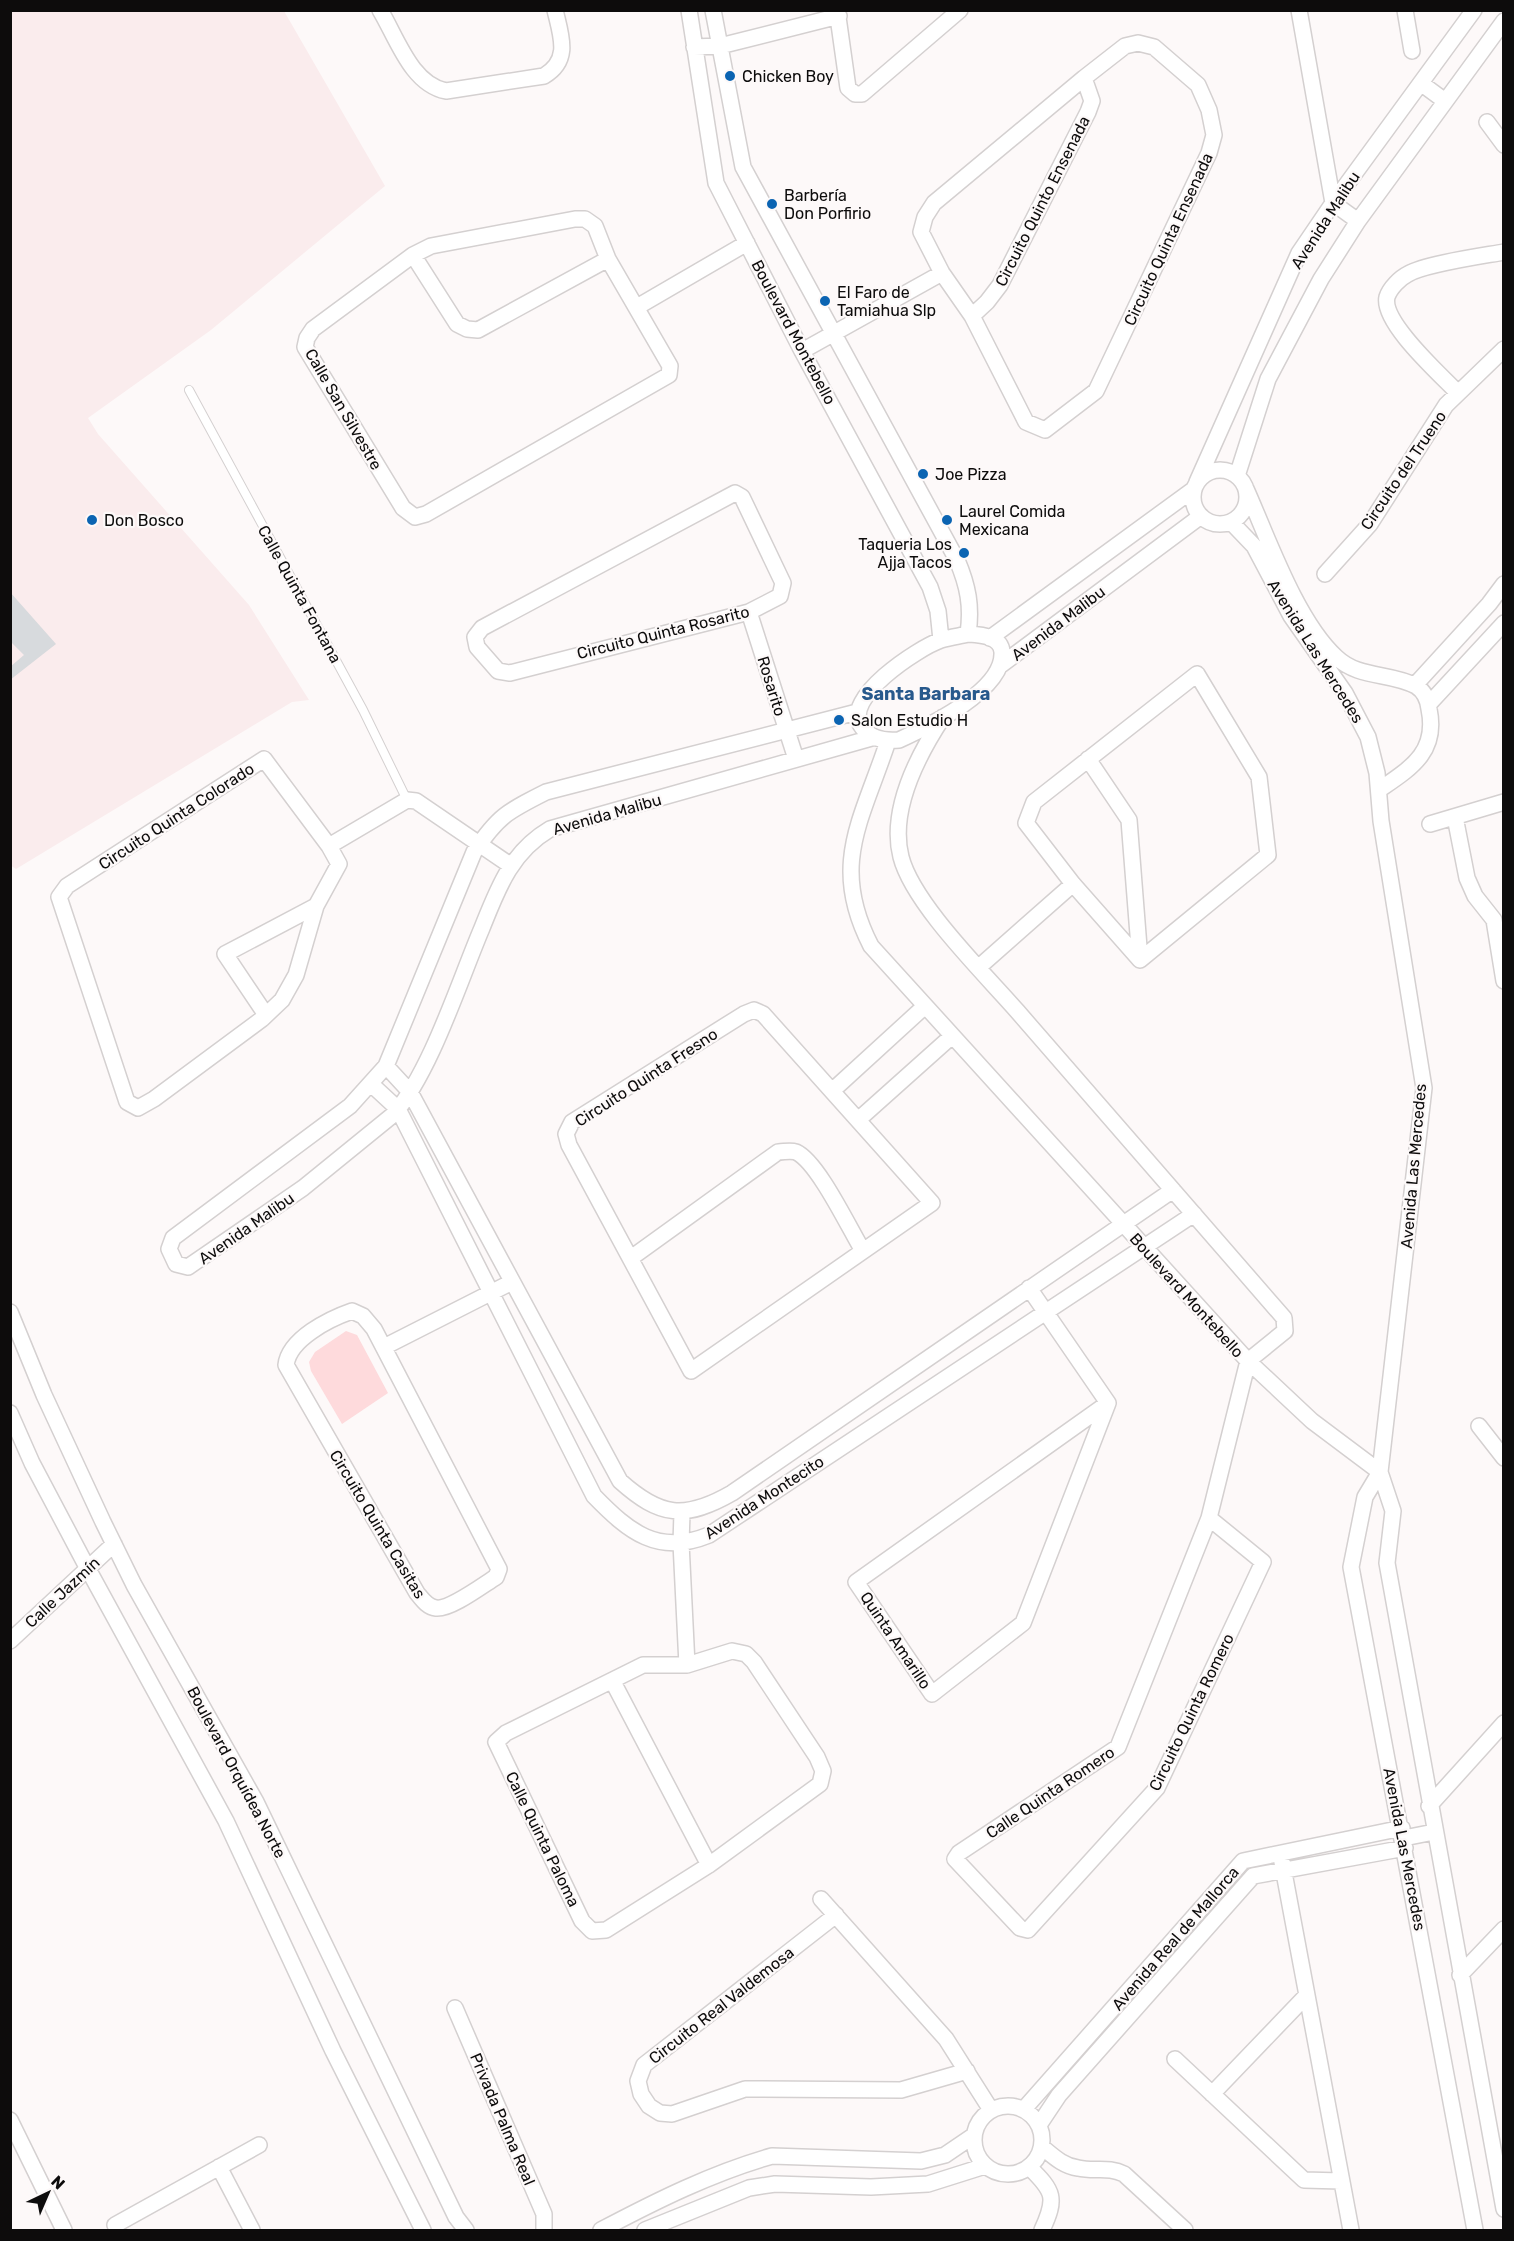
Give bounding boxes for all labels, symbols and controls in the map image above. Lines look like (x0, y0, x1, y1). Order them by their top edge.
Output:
place label: Chicken Boy (742, 67, 834, 86)
marker: Chicken Boy (723, 69, 737, 83)
street label: Circuito Quinto Ensenada (991, 113, 1094, 290)
street label: Circuito Quinta Ensenada (1120, 150, 1217, 329)
street label: Avenida Malibu (1287, 168, 1364, 272)
place label: Barbería Don Porfirio (784, 186, 871, 223)
marker: Barbería Don Porfirio (765, 197, 779, 211)
street label: Boulevard Montebello (747, 257, 840, 408)
place label: El Faro de Tamiahua Slp (837, 283, 936, 320)
marker: El Faro de Tamiahua Slp (818, 294, 832, 308)
street label: Calle San Silvestre (301, 345, 386, 473)
street label: Circuito del Trueno (1357, 407, 1450, 533)
place label: Joe Pizza (935, 465, 1006, 484)
marker: Joe Pizza (916, 467, 930, 481)
place label: Laurel Comida Mexicana (959, 502, 1065, 539)
place label: Don Bosco (104, 511, 184, 530)
marker: Don Bosco (85, 513, 99, 527)
marker: Laurel Comida Mexicana (940, 513, 954, 527)
street label: Calle Quinta Fontana (254, 522, 345, 666)
place label: Taqueria Los Ajja Tacos (858, 535, 952, 572)
marker: Taqueria Los Ajja Tacos (957, 546, 971, 560)
street label: Avenida Las Mercedes (1264, 576, 1367, 726)
street label: Avenida Malibu (1008, 582, 1109, 665)
street label: Circuito Quinta Rosarito (575, 602, 751, 663)
street label: Rosarito (753, 654, 790, 719)
district label: Santa Barbara (862, 683, 990, 705)
place label: Salon Estudio H (851, 711, 968, 730)
marker: Salon Estudio H (832, 713, 846, 727)
street label: Circuito Quinta Colorado (95, 759, 258, 874)
street label: Avenida Malibu (551, 790, 664, 839)
street label: Circuito Quinta Fresno (571, 1024, 721, 1131)
street label: Avenida Las Mercedes (1397, 1083, 1430, 1249)
street label: Avenida Malibu (195, 1188, 298, 1268)
street label: Boulevard Montebello (1126, 1229, 1248, 1361)
street label: Circuito Quinta Casitas (326, 1447, 429, 1602)
street label: Avenida Montecito (701, 1452, 827, 1543)
street label: Calle Jazmín (21, 1553, 104, 1632)
street label: Quinta Amarillo (856, 1588, 935, 1693)
street label: Circuito Quinta Romero (1145, 1630, 1238, 1794)
street label: Boulevard Orquídea Norte (183, 1683, 290, 1861)
street label: Calle Quinta Romero (982, 1742, 1118, 1842)
street label: Avenida Las Mercedes (1379, 1766, 1430, 1932)
street label: Calle Quinta Paloma (502, 1768, 584, 1910)
street label: Avenida Real de Mallorca (1108, 1863, 1243, 2014)
street label: Circuito Real Valdemosa (645, 1943, 798, 2068)
street label: Privada Palma Real (466, 2050, 539, 2188)
north arrow (18, 2163, 78, 2223)
text: N (47, 2172, 69, 2193)

